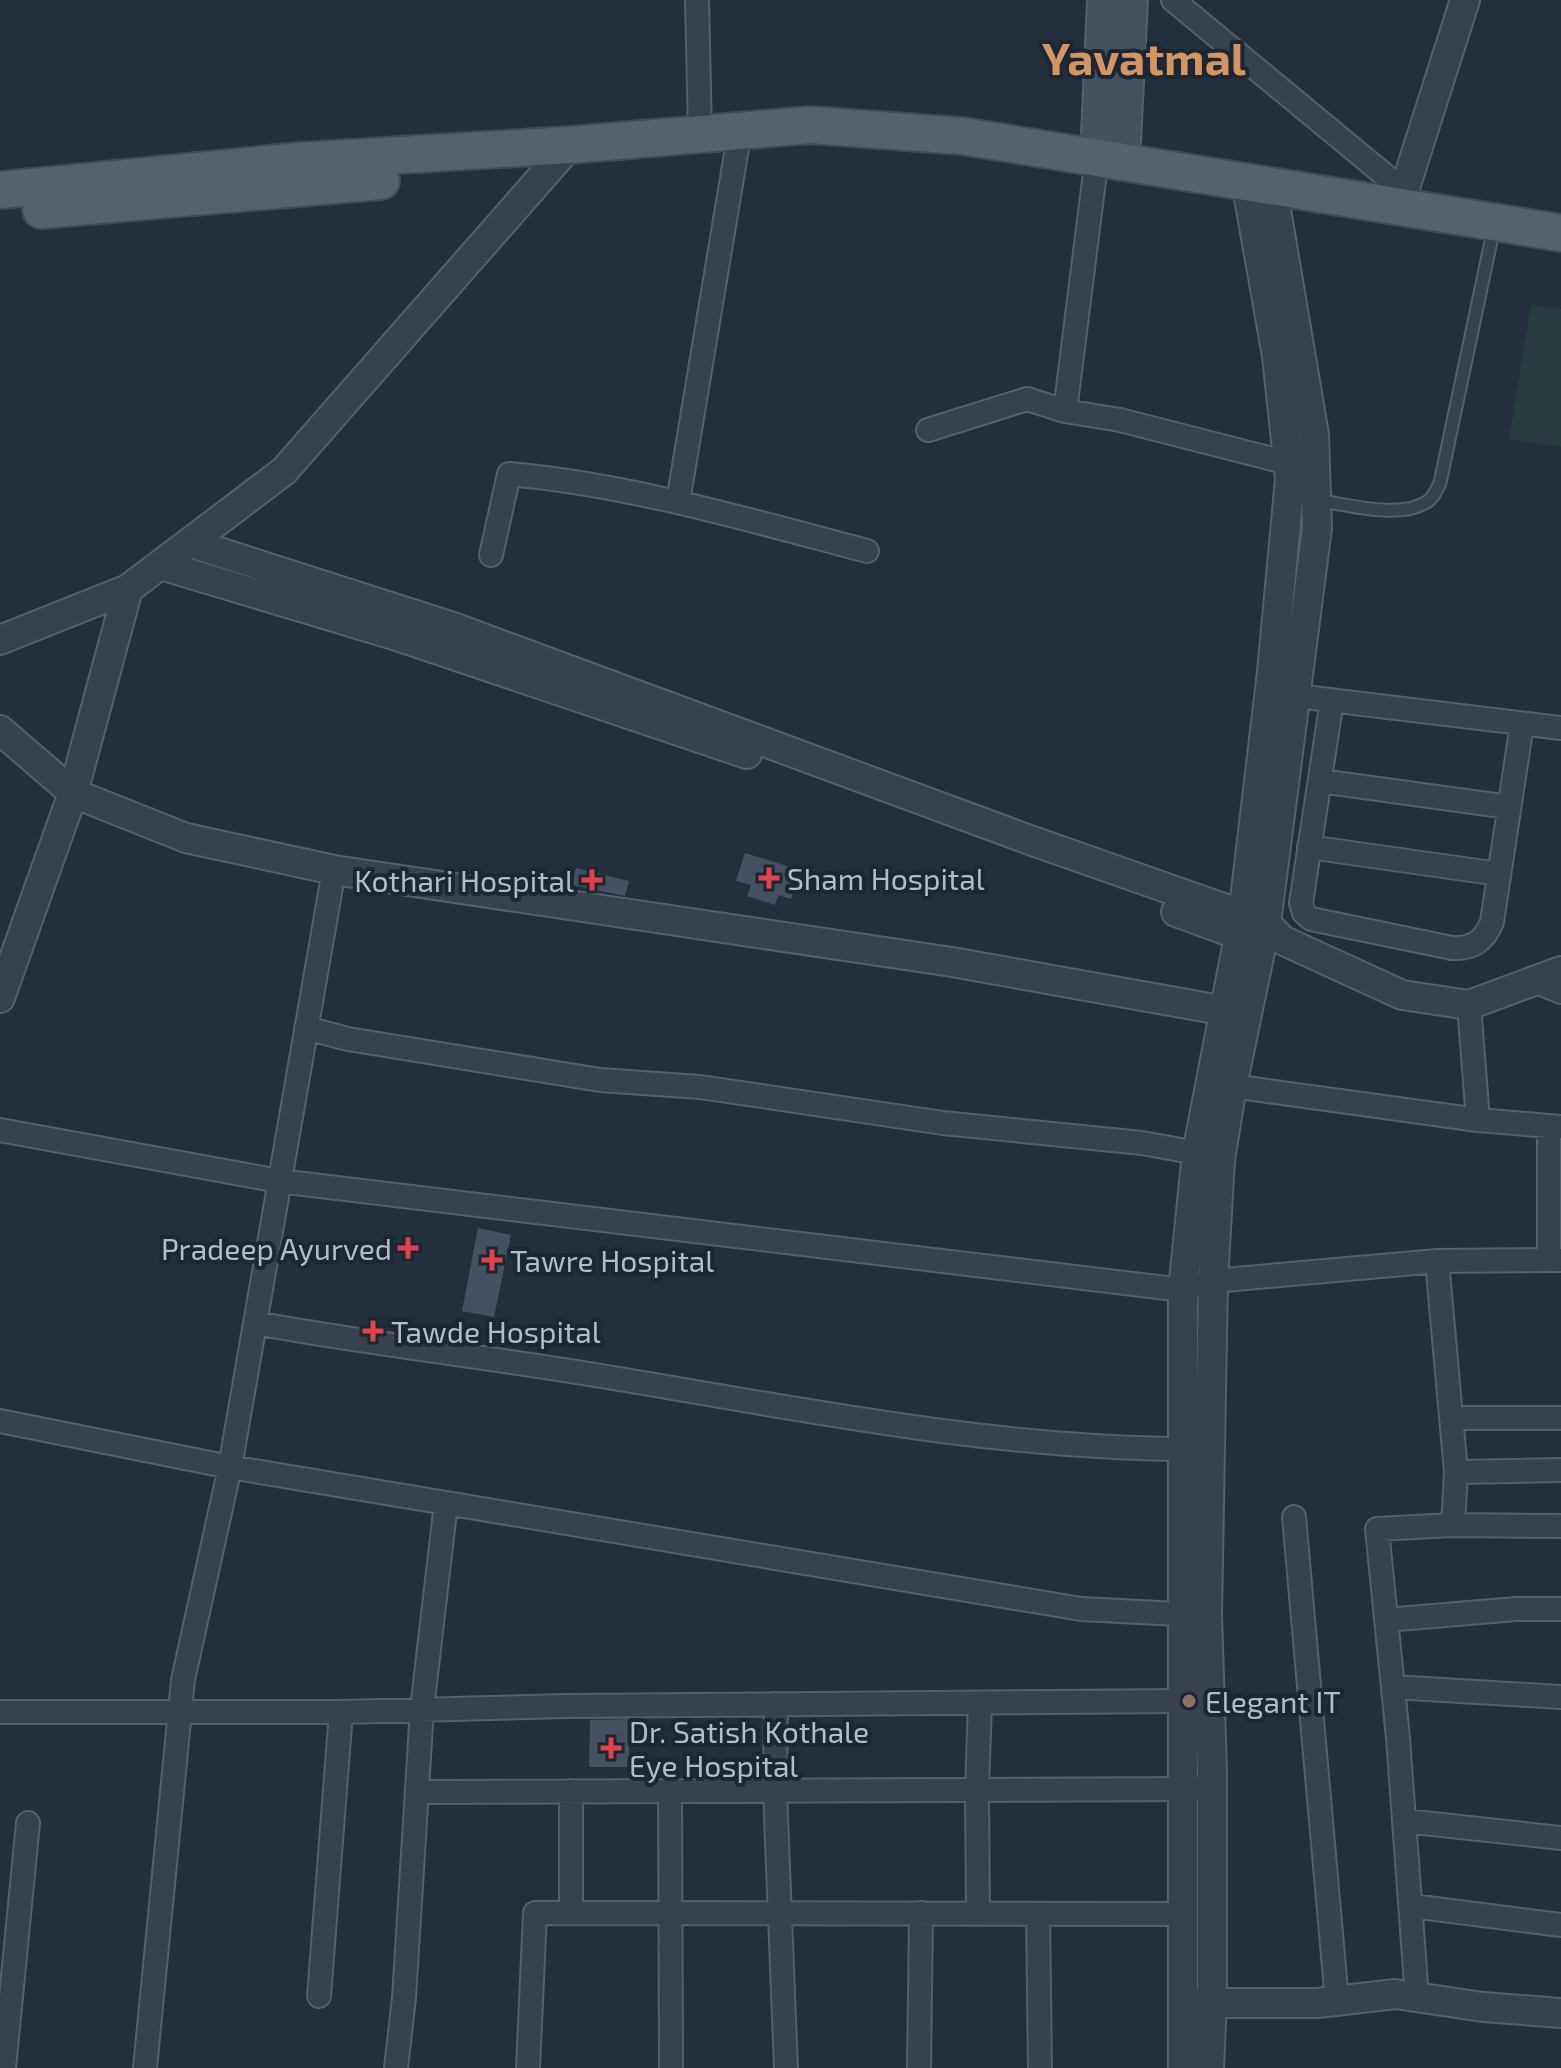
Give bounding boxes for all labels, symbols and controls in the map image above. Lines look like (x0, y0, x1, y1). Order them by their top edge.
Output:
district label: Yavatmal (1042, 29, 1246, 84)
place label: Sham Hospital (787, 860, 985, 896)
place label: Kothari Hospital (354, 862, 574, 898)
marker: Sham Hospital (758, 867, 780, 889)
marker: Kothari Hospital (581, 869, 603, 891)
place label: Pradeep Ayurved (161, 1230, 392, 1266)
marker: Pradeep Ayurved (399, 1239, 417, 1257)
place label: Tawre Hospital (510, 1242, 714, 1278)
marker: Tawre Hospital (481, 1249, 503, 1271)
place label: Tawde Hospital (391, 1313, 601, 1349)
marker: Tawde Hospital (362, 1320, 384, 1342)
place label: Elegant IT (1205, 1683, 1341, 1719)
marker: Elegant IT (1180, 1692, 1198, 1710)
place label: Dr. Satish Kothale Eye Hospital (629, 1713, 869, 1783)
marker: Dr. Satish Kothale Eye Hospital (600, 1737, 622, 1759)

